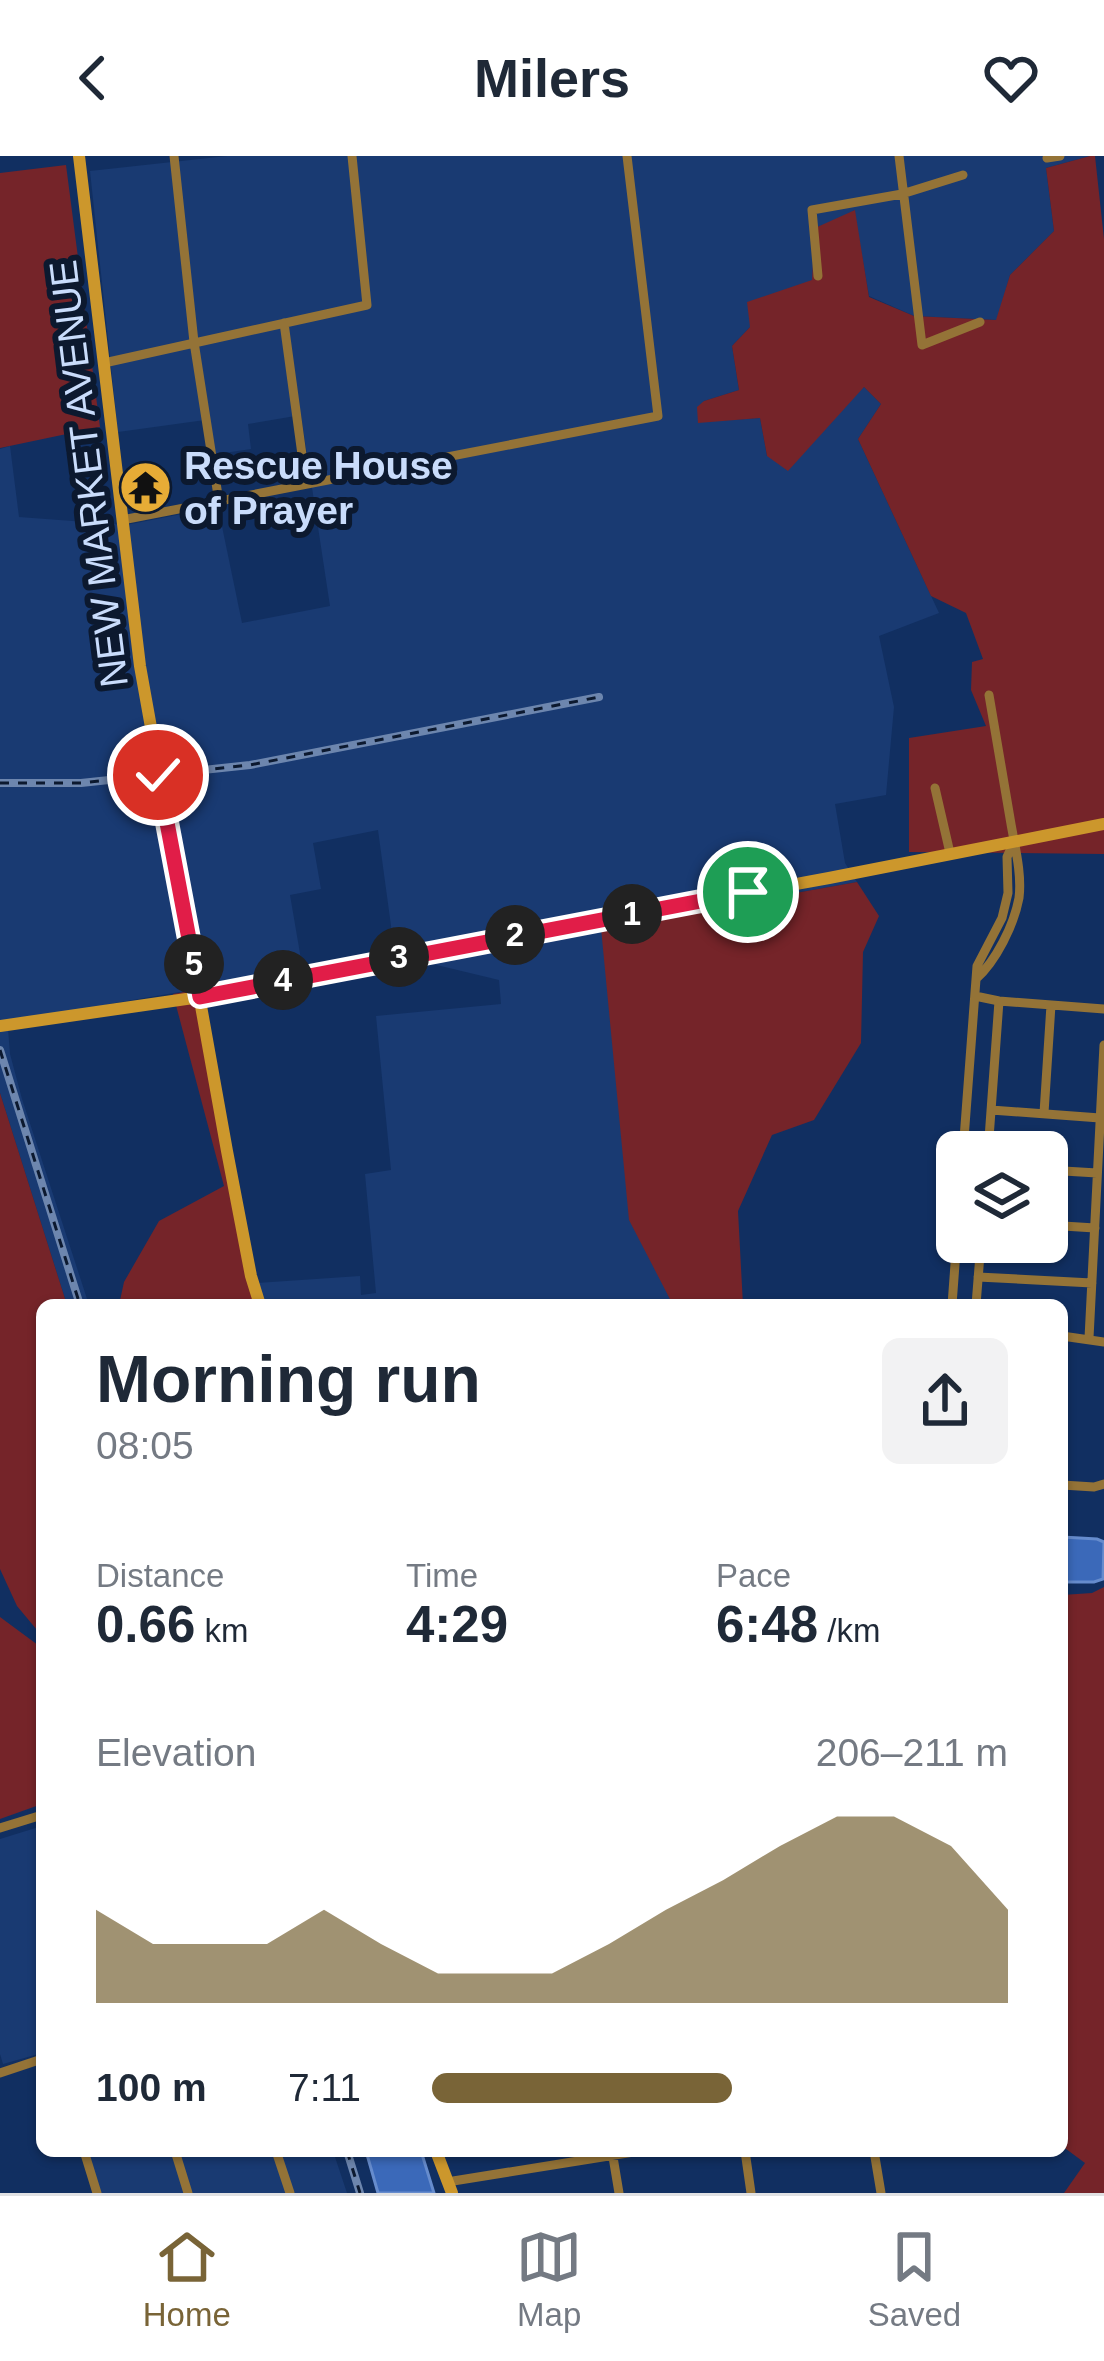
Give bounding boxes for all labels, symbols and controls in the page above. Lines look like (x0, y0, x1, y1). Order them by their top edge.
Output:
icon: back (60, 45, 126, 111)
icon: heart (978, 45, 1044, 111)
text: Milers (474, 48, 630, 108)
street label: NEW MARKET AVENUE (41, 258, 136, 690)
place label: Rescue House of Prayer (184, 444, 453, 532)
temple icon: Rescue House of Prayer (117, 459, 173, 515)
pin (107, 724, 209, 826)
icon: check (125, 742, 191, 808)
pin (697, 841, 799, 943)
icon: arrive (715, 859, 781, 925)
pin: 1 (602, 884, 662, 944)
text: 1 (623, 895, 641, 932)
pin: 2 (485, 905, 545, 965)
text: 2 (506, 916, 524, 953)
pin: 3 (369, 927, 429, 987)
pin: 5 (164, 934, 224, 994)
text: 3 (390, 938, 408, 975)
text: 5 (185, 945, 203, 982)
pin: 4 (253, 950, 313, 1010)
text: 4 (274, 961, 292, 998)
map controls (936, 1131, 1068, 1263)
button: layers (936, 1131, 1068, 1263)
button: share (882, 1338, 1008, 1464)
text: Morning run (96, 1342, 481, 1416)
text: 08:05 (96, 1424, 194, 1467)
text: Distance (96, 1557, 224, 1594)
text: Time (406, 1557, 478, 1594)
text: Pace (716, 1557, 791, 1594)
text: 0.66 (96, 1596, 195, 1653)
text: 4:29 (406, 1596, 508, 1653)
text: 6:48 (716, 1596, 818, 1653)
text: km (195, 1612, 248, 1649)
text: /km (818, 1612, 880, 1649)
text: Elevation (96, 1731, 256, 1774)
text: 206–211 m (816, 1731, 1008, 1774)
text: 100 m (96, 2066, 207, 2109)
text: 7:11 (288, 2066, 361, 2109)
tab: Home (143, 2224, 231, 2334)
tab: Map (516, 2224, 582, 2334)
tab: Saved (868, 2224, 961, 2334)

